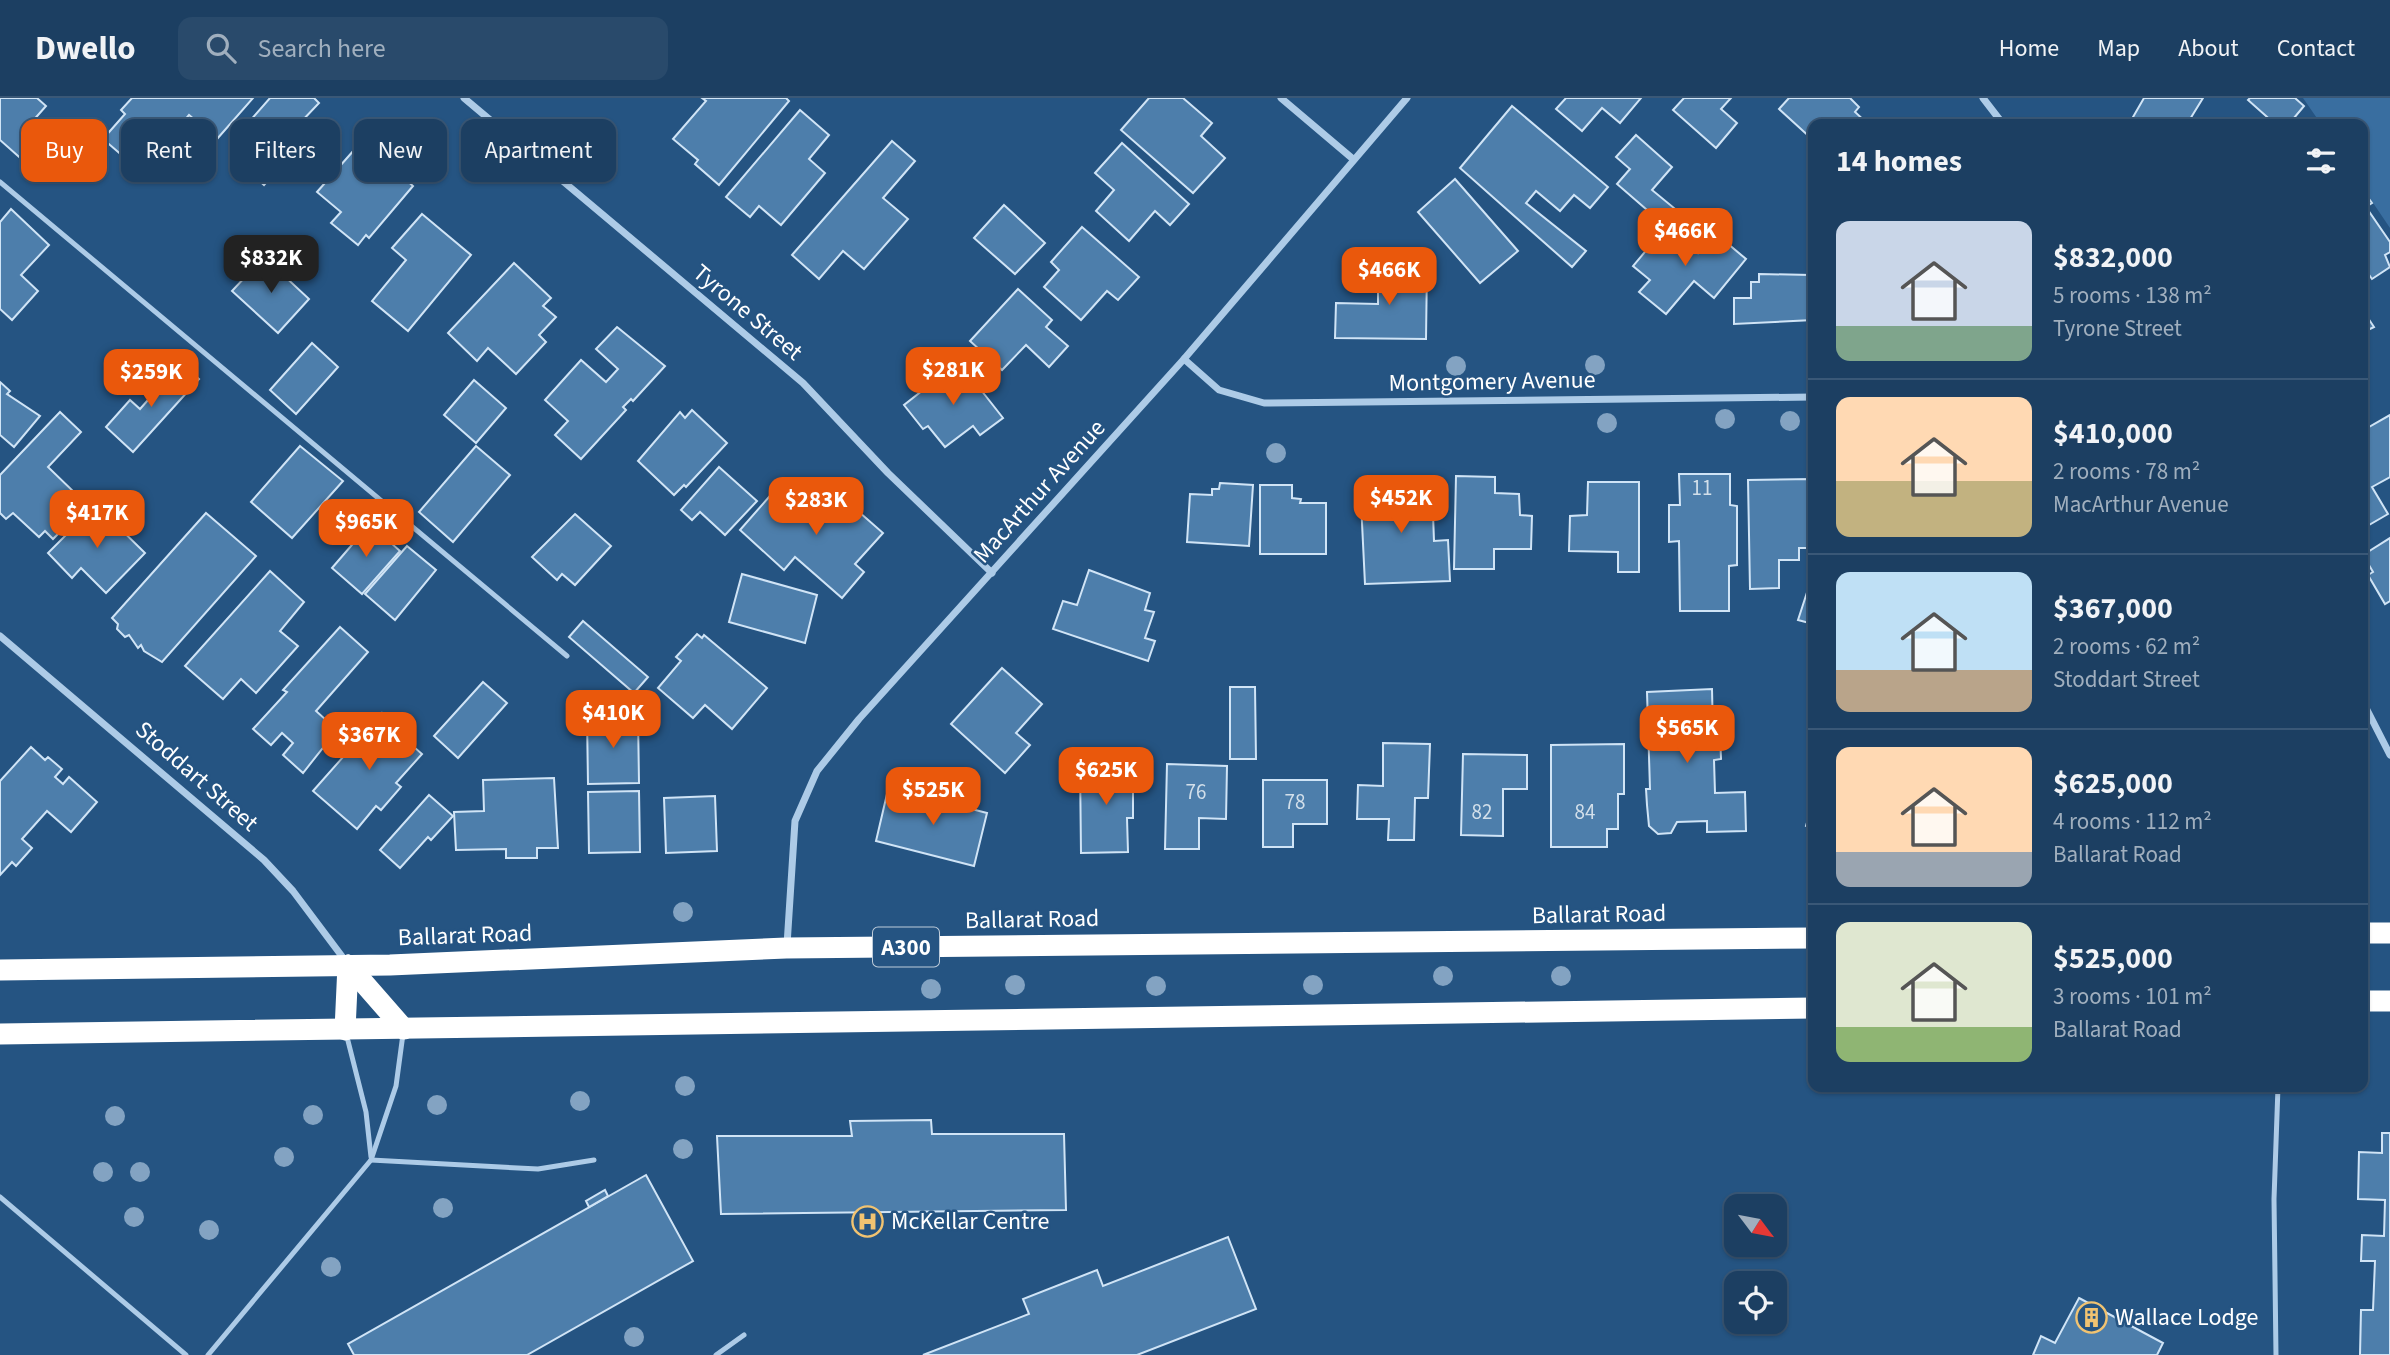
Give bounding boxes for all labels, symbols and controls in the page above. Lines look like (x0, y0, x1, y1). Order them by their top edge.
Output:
search box (178, 17, 668, 80)
text: Dwello (35, 25, 136, 72)
icon: search (202, 29, 240, 67)
text: Search here (258, 30, 386, 67)
text: Home (1999, 31, 2059, 66)
text: Map (2097, 31, 2140, 66)
text: About (2178, 31, 2239, 66)
text: Contact (2277, 31, 2355, 66)
chip: Buy (21, 119, 107, 182)
chip: Rent (121, 119, 216, 182)
chip: Filters (230, 119, 340, 182)
chip: New (354, 119, 447, 182)
chip: Apartment (461, 119, 616, 182)
text: 14 homes (1836, 140, 1962, 183)
icon: filters (2302, 142, 2340, 180)
pin: $466K (1636, 208, 1734, 268)
text: $466K (1654, 214, 1716, 247)
pin: $832K (222, 236, 320, 295)
text: $832,000 (2053, 236, 2173, 279)
text: $832K (240, 241, 302, 274)
pin: $466K (1340, 248, 1438, 307)
icon: home (1892, 249, 1976, 333)
text: $466K (1358, 253, 1420, 286)
street label: Tyrone Street (685, 256, 810, 369)
text: 5 rooms · 138 m² (2053, 279, 2212, 312)
text: Tyrone Street (2053, 312, 2182, 345)
pin: $281K (904, 348, 1002, 407)
pin: $259K (102, 350, 200, 409)
text: $281K (922, 353, 984, 386)
text: $259K (120, 355, 182, 388)
street label: Montgomery Avenue (1388, 362, 1596, 401)
street label: MacArthur Avenue (965, 412, 1114, 571)
text: $410,000 (2053, 412, 2173, 455)
icon: home (1892, 425, 1976, 509)
text: 2 rooms · 78 m² (2053, 455, 2200, 488)
house number: 11 (1692, 473, 1712, 503)
pin: $452K (1352, 476, 1450, 535)
pin: $283K (767, 478, 865, 537)
text: $452K (1370, 481, 1432, 514)
text: $283K (785, 483, 847, 516)
text: MacArthur Avenue (2053, 488, 2229, 521)
pin: $417K (48, 490, 146, 550)
text: $417K (66, 496, 128, 529)
pin: $965K (317, 500, 415, 559)
text: $965K (335, 505, 397, 538)
text: $367,000 (2053, 587, 2173, 630)
icon: home (1892, 600, 1976, 684)
text: 2 rooms · 62 m² (2053, 630, 2200, 663)
text: Stoddart Street (2053, 663, 2200, 696)
pin: $410K (564, 690, 662, 750)
text: $410K (582, 696, 644, 729)
pin: $565K (1638, 706, 1736, 765)
text: $565K (1656, 711, 1718, 744)
pin: $367K (320, 712, 418, 772)
street label: Stoddart Street (127, 713, 266, 840)
text: $367K (338, 718, 400, 751)
pin: $625K (1057, 748, 1155, 807)
text: $625K (1075, 753, 1137, 786)
text: $625,000 (2053, 762, 2173, 805)
pin: $525K (884, 768, 982, 827)
text: $525K (902, 773, 964, 806)
icon: home (1892, 775, 1976, 859)
house number: 76 (1186, 777, 1206, 807)
house number: 78 (1285, 787, 1305, 817)
house number: 82 (1472, 797, 1492, 827)
house number: 84 (1575, 797, 1595, 827)
text: 4 rooms · 112 m² (2053, 805, 2212, 838)
text: Ballarat Road (2053, 838, 2182, 871)
street label: Ballarat Road (1531, 896, 1667, 933)
street label: Ballarat Road (964, 901, 1100, 938)
street label: Ballarat Road (397, 916, 533, 955)
road number: A300 (873, 928, 939, 967)
text: $525,000 (2053, 937, 2173, 980)
icon: home (1892, 950, 1976, 1034)
text: 3 rooms · 101 m² (2053, 980, 2212, 1013)
text: Ballarat Road (2053, 1013, 2182, 1046)
north arrow (1724, 1194, 1787, 1256)
map controls (1724, 1194, 1787, 1334)
hospital icon: McKellar Centre (851, 1204, 885, 1238)
place label: McKellar Centre (891, 1204, 1049, 1239)
button: locate (1724, 1271, 1787, 1334)
building icon: Wallace Lodge (2075, 1300, 2109, 1334)
place label: Wallace Lodge (2115, 1300, 2258, 1335)

